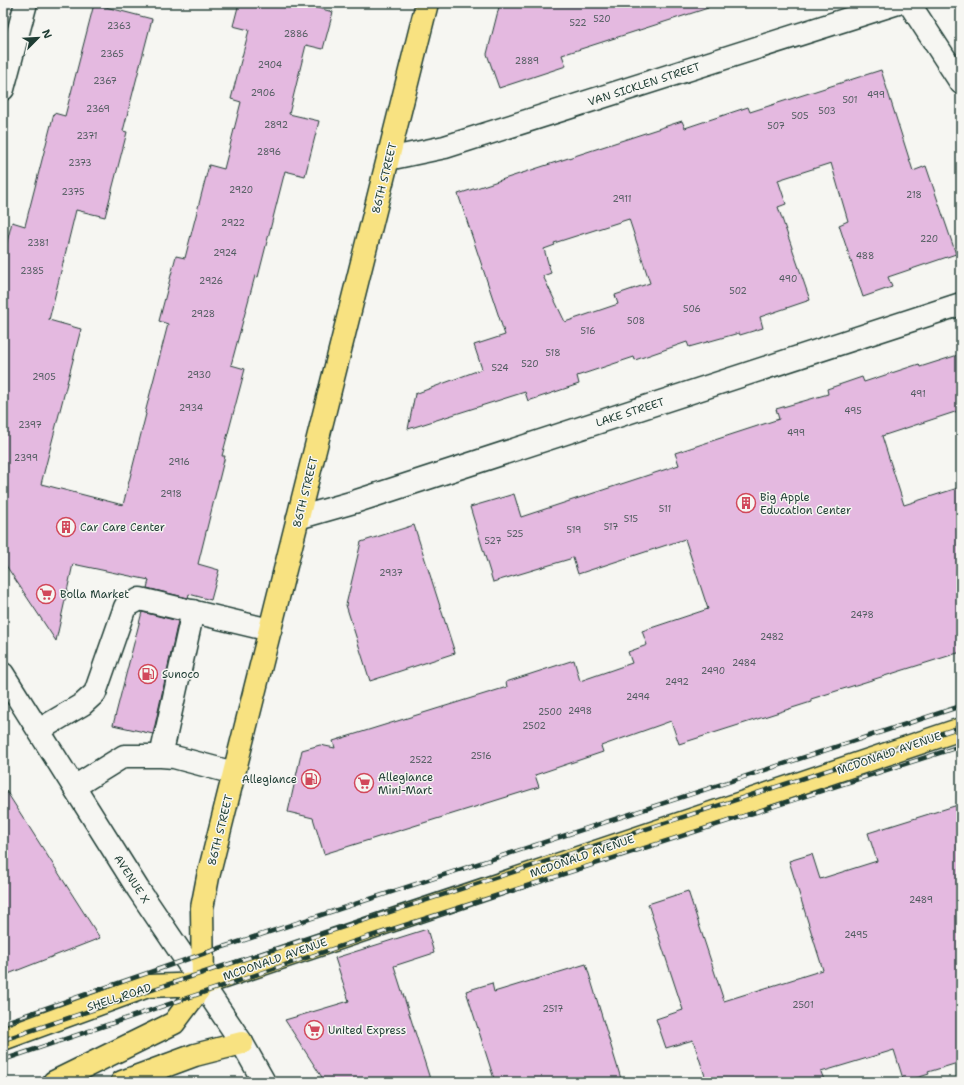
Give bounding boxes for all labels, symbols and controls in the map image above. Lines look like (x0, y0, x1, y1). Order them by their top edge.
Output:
house number: 520 (593, 13, 611, 25)
house number: 522 (569, 17, 587, 29)
north arrow (18, 18, 58, 58)
house number: 2363 (107, 20, 131, 32)
text: N (38, 27, 55, 41)
house number: 2886 (284, 28, 308, 40)
house number: 2365 (100, 48, 124, 60)
house number: 2889 (515, 55, 539, 67)
house number: 2904 (258, 59, 282, 71)
street label: VAN SICKLEN STREET (586, 59, 702, 110)
house number: 2367 (93, 75, 117, 87)
house number: 2906 (251, 87, 275, 99)
house number: 499 (867, 89, 885, 101)
house number: 501 (842, 94, 858, 106)
house number: 2369 (86, 103, 110, 115)
house number: 503 (818, 105, 836, 117)
house number: 505 (791, 110, 809, 122)
house number: 2892 (264, 119, 288, 131)
house number: 507 (767, 120, 785, 132)
house number: 2371 (77, 130, 97, 142)
street label: 86TH STREET (368, 141, 401, 215)
house number: 2896 (257, 146, 281, 158)
house number: 2373 (68, 157, 92, 169)
house number: 2920 (229, 184, 253, 196)
house number: 2375 (62, 186, 84, 198)
house number: 218 (906, 189, 922, 201)
house number: 2911 (612, 193, 632, 205)
house number: 2922 (221, 217, 245, 229)
house number: 220 (920, 233, 938, 245)
house number: 2381 (27, 237, 49, 249)
house number: 2924 (213, 247, 237, 259)
house number: 488 (856, 250, 874, 262)
house number: 2385 (20, 265, 44, 277)
house number: 490 (779, 273, 797, 285)
house number: 2926 (199, 275, 223, 287)
house number: 502 (729, 285, 747, 297)
house number: 506 (683, 303, 701, 315)
house number: 2928 (191, 308, 215, 320)
house number: 508 (627, 315, 645, 327)
house number: 516 (581, 325, 595, 337)
house number: 518 (545, 347, 561, 359)
house number: 520 (521, 358, 539, 370)
house number: 524 (491, 362, 509, 374)
house number: 2930 (187, 369, 211, 381)
house number: 2905 (32, 371, 56, 383)
house number: 491 (910, 388, 926, 400)
street label: LAKE STREET (594, 394, 667, 431)
house number: 2934 (179, 402, 203, 414)
house number: 495 (844, 405, 862, 417)
house number: 2397 (18, 419, 42, 431)
house number: 499 (787, 427, 805, 439)
house number: 2399 (14, 452, 38, 464)
street label: 86TH STREET (289, 455, 322, 529)
house number: 2916 (168, 456, 190, 468)
house number: 2918 (160, 488, 182, 500)
place label: Big Apple Education Center (760, 490, 851, 518)
building icon: Big Apple Education Center (735, 492, 757, 514)
house number: 511 (659, 503, 671, 515)
house number: 515 (624, 513, 638, 525)
building icon: Car Care Center (55, 516, 77, 538)
place label: Car Care Center (80, 520, 165, 535)
house number: 517 (604, 521, 618, 533)
house number: 519 (567, 524, 581, 536)
house number: 525 (507, 528, 523, 540)
house number: 527 (484, 535, 502, 547)
house number: 2937 (379, 567, 403, 579)
supermarket icon: Bolla Market (35, 583, 57, 605)
place label: Bolla Market (60, 587, 129, 602)
house number: 2478 (850, 609, 874, 621)
house number: 2482 (760, 631, 784, 643)
house number: 2484 (732, 657, 756, 669)
fuel station icon: Sunoco (137, 663, 159, 685)
house number: 2490 (701, 665, 725, 677)
place label: Sunoco (162, 667, 200, 682)
house number: 2492 (665, 676, 689, 688)
house number: 2494 (626, 691, 650, 703)
house number: 2498 (568, 705, 592, 717)
house number: 2500 (538, 706, 562, 718)
house number: 2502 (522, 720, 546, 732)
street label: MCDONALD AVENUE (835, 729, 944, 778)
house number: 2516 (470, 750, 492, 762)
house number: 2522 (409, 754, 433, 766)
fuel station icon: Allegiance (300, 768, 322, 790)
place label: Allegiance Mini-Mart (378, 770, 433, 798)
place label: Allegiance (242, 772, 297, 787)
supermarket icon: Allegiance Mini-Mart (353, 772, 375, 794)
street label: 86TH STREET (204, 793, 237, 867)
street label: MCDONALD AVENUE (528, 832, 637, 881)
street label: AVENUE X (110, 852, 153, 906)
house number: 2489 (909, 894, 933, 906)
house number: 2495 (844, 929, 868, 941)
street label: MCDONALD AVENUE (221, 935, 330, 984)
street label: SHELL ROAD (85, 980, 153, 1015)
house number: 2501 (792, 999, 814, 1011)
house number: 2517 (543, 1003, 563, 1015)
supermarket icon: United Express (303, 1019, 325, 1041)
place label: United Express (328, 1023, 406, 1038)

